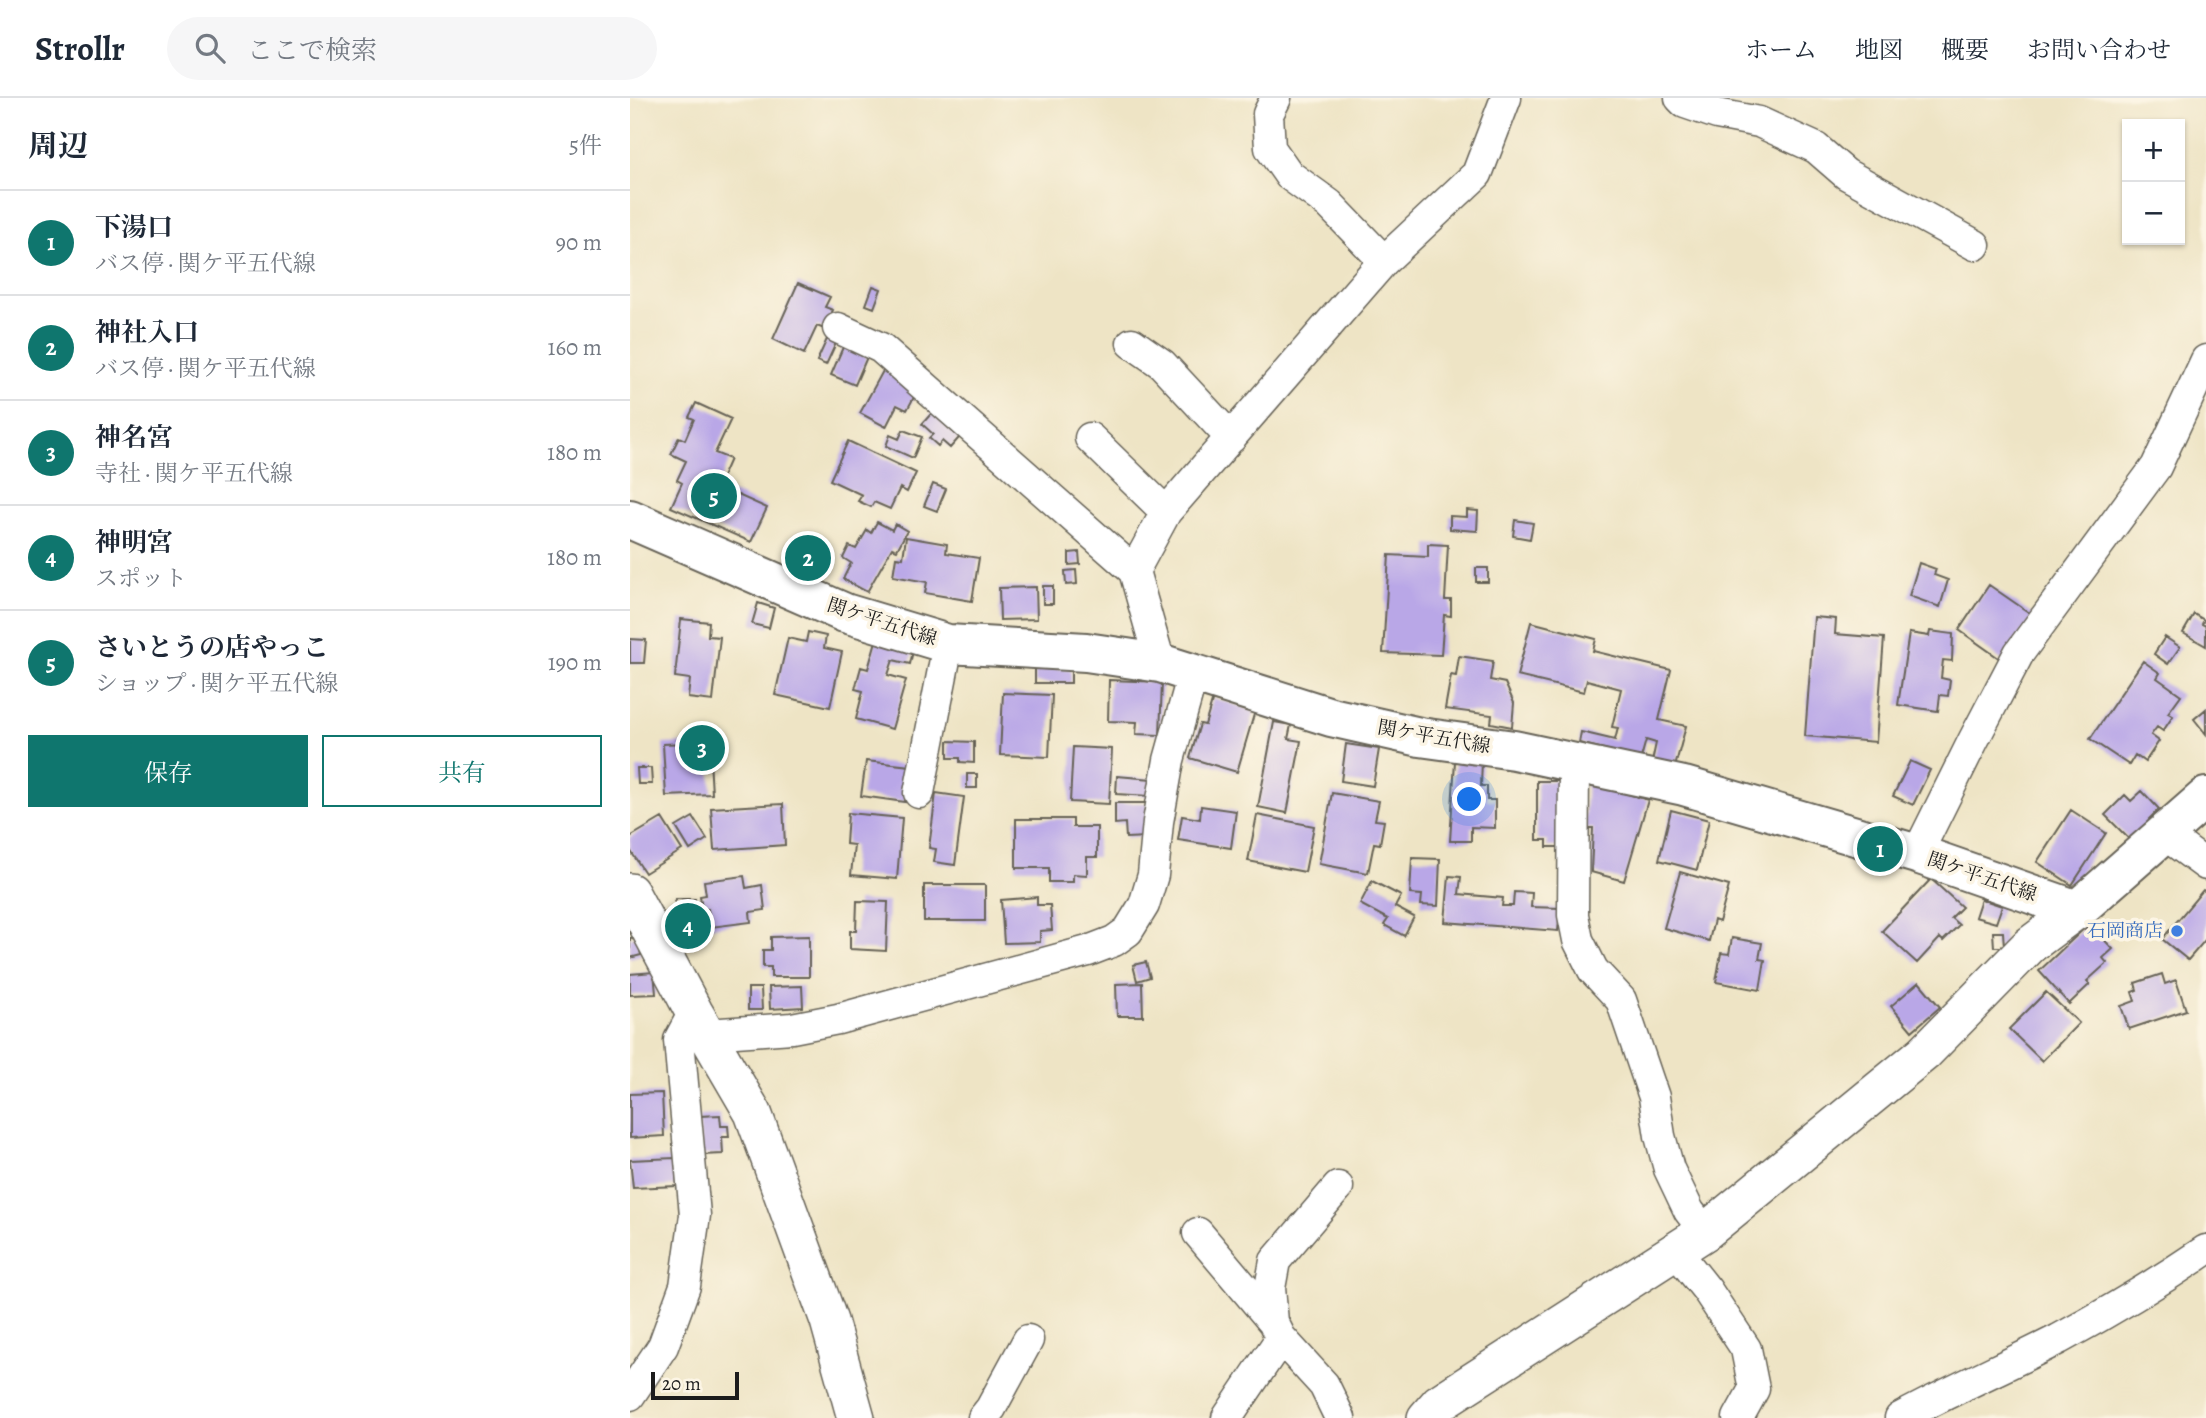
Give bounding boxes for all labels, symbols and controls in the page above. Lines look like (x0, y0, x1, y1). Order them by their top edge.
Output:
search box (167, 17, 657, 80)
text: Strollr (35, 26, 125, 71)
icon: search (191, 29, 229, 67)
text: ここで検索 (247, 33, 377, 68)
text: ホーム (1745, 34, 1817, 66)
text: 地図 (1855, 34, 1903, 66)
text: 概要 (1941, 34, 1989, 66)
text: お問い合わせ (2027, 34, 2171, 66)
map controls (2122, 119, 2185, 245)
button: + (2122, 119, 2185, 182)
text: 周辺 (28, 126, 88, 166)
text: 5件 (569, 130, 602, 161)
button: − (2122, 182, 2185, 245)
text: 下湯口 (95, 210, 173, 245)
text: 1 (47, 227, 55, 258)
text: 90 m (556, 227, 602, 258)
text: バス停 · 関ケ平五代線 (95, 248, 316, 279)
text: 神社入口 (95, 315, 199, 350)
text: 2 (45, 332, 57, 363)
text: 160 m (548, 332, 602, 363)
text: バス停 · 関ケ平五代線 (95, 353, 316, 384)
text: 神名宮 (95, 420, 173, 455)
text: 3 (46, 437, 56, 468)
text: 180 m (547, 437, 602, 468)
text: 寺社 · 関ケ平五代線 (95, 458, 293, 489)
pin: 5 (691, 470, 737, 522)
text: 神明宮 (95, 525, 173, 560)
pin: 2 (785, 532, 831, 584)
text: 4 (46, 542, 56, 573)
text: 180 m (547, 542, 602, 573)
text: スポット (95, 563, 187, 594)
street label: 関ケ平五代線 (824, 592, 940, 652)
text: さいとうの店やっこ (95, 630, 329, 665)
text: 5 (46, 647, 56, 678)
text: 190 m (548, 647, 602, 678)
text: ショップ · 関ケ平五代線 (95, 668, 338, 699)
street label: 関ケ平五代線 (1376, 714, 1492, 760)
pin: 3 (679, 722, 725, 774)
button: 保存 (28, 735, 308, 807)
button: 共有 (322, 735, 602, 807)
your location (1452, 782, 1486, 816)
pin: 1 (1857, 823, 1903, 875)
street label: 関ケ平五代線 (1924, 846, 2040, 908)
pin: 4 (665, 900, 711, 952)
place label: 石岡商店 (2087, 918, 2163, 944)
marker: 石岡商店 (2169, 923, 2185, 939)
scale bar (651, 1369, 738, 1401)
text: 20 m (662, 1371, 701, 1397)

